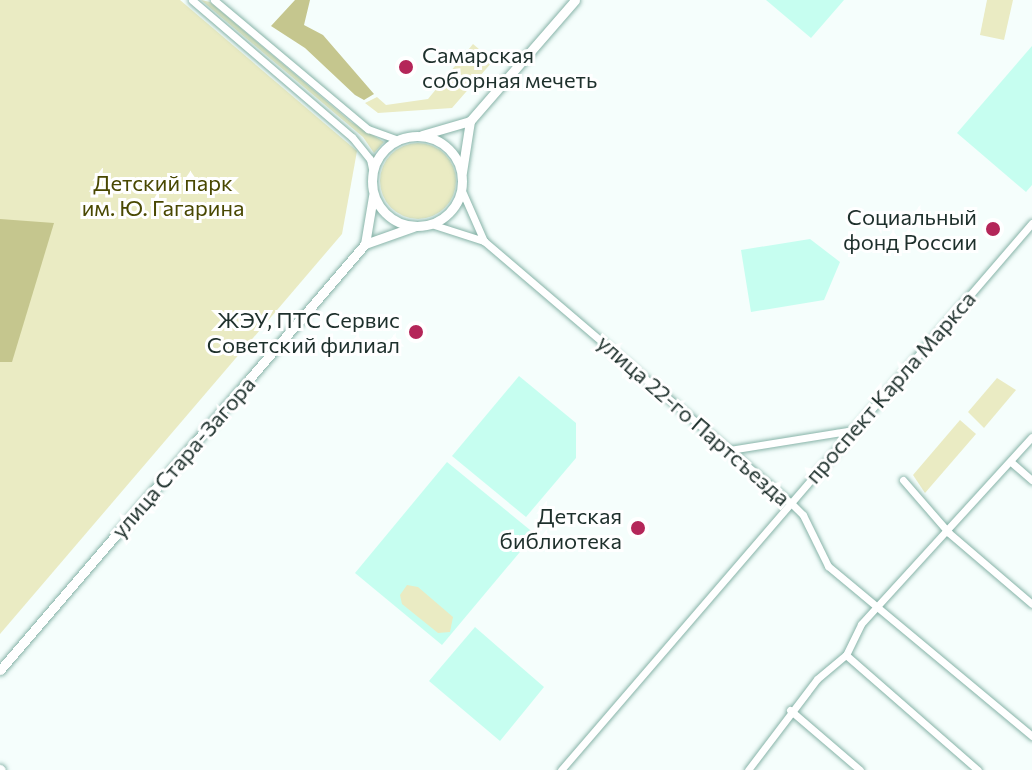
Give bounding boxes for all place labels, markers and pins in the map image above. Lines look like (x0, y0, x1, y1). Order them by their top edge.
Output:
place label: Самарская соборная мечеть (422, 41, 597, 92)
marker: Самарская соборная мечеть (397, 58, 415, 76)
place label: Социальный фонд России (843, 203, 977, 254)
marker: Социальный фонд России (984, 220, 1002, 238)
place label: ЖЭУ, ПТС Сервис Советский филиал (207, 306, 400, 358)
marker: ЖЭУ, ПТС Сервис Советский филиал (407, 323, 425, 341)
place label: Детская библиотека (500, 502, 622, 554)
marker: Детская библиотека (629, 519, 647, 537)

